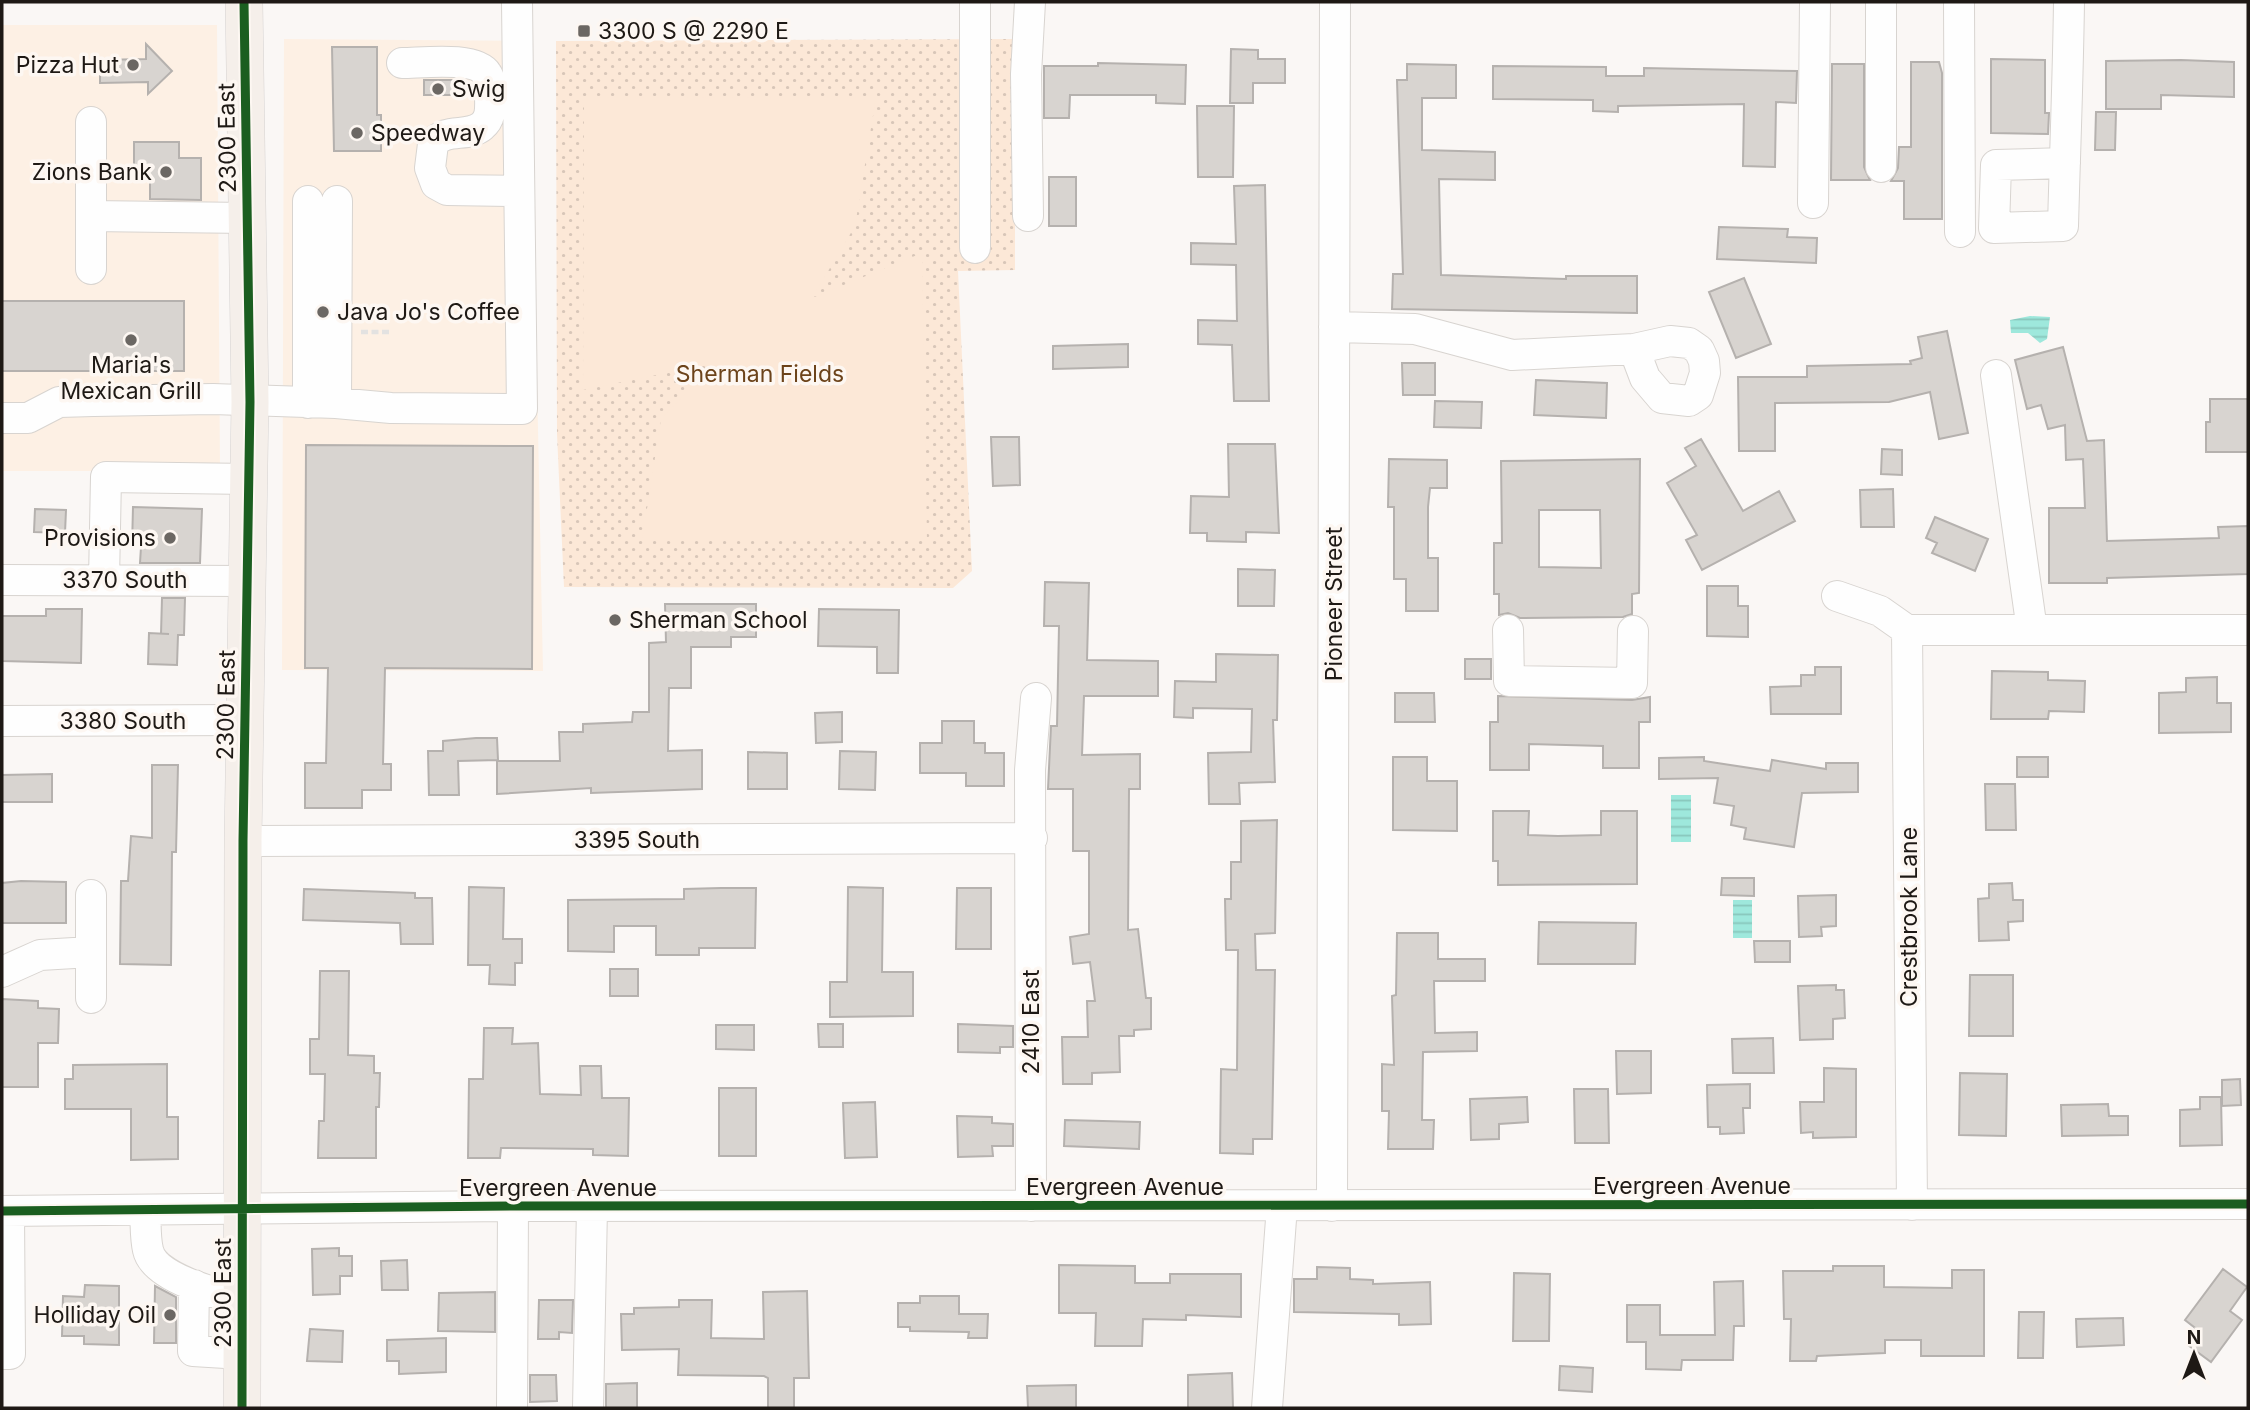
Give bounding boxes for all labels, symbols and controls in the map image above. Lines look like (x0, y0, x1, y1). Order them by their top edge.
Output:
place label: 3300 S @ 2290 E (598, 17, 789, 45)
marker: 3300 S @ 2290 E (576, 23, 592, 39)
place label: Pizza Hut (16, 51, 119, 79)
marker: Pizza Hut (125, 57, 141, 73)
place label: Swig (452, 75, 505, 103)
marker: Swig (430, 81, 446, 97)
street label: 2300 East (212, 82, 242, 193)
place label: Speedway (371, 119, 485, 147)
marker: Speedway (349, 125, 365, 141)
place label: Zions Bank (32, 158, 152, 186)
marker: Zions Bank (158, 164, 174, 180)
place label: Java Jo's Coffee (337, 298, 520, 326)
marker: Java Jo's Coffee (315, 304, 331, 320)
marker: Maria's Mexican Grill (123, 332, 139, 348)
place label: Maria's Mexican Grill (60, 351, 202, 405)
park label: Sherman Fields (676, 360, 844, 388)
place label: Provisions (44, 524, 156, 552)
street label: Pioneer Street (1320, 526, 1348, 681)
marker: Provisions (162, 530, 178, 546)
street label: 3370 South (62, 566, 188, 594)
place label: Sherman School (629, 606, 808, 634)
marker: Sherman School (607, 612, 623, 628)
street label: 2300 East (211, 649, 241, 760)
street label: 3380 South (60, 707, 186, 735)
street label: 3395 South (574, 826, 700, 854)
street label: Crestbrook Lane (1895, 827, 1923, 1007)
street label: 2410 East (1017, 969, 1045, 1074)
street label: Evergreen Avenue (1593, 1172, 1791, 1200)
street label: Evergreen Avenue (1026, 1173, 1224, 1201)
street label: Evergreen Avenue (459, 1174, 657, 1202)
street label: 2300 East (209, 1237, 237, 1348)
place label: Holliday Oil (34, 1301, 156, 1329)
marker: Holliday Oil (162, 1307, 178, 1323)
north arrow (2159, 1319, 2229, 1389)
text: N (2187, 1326, 2201, 1349)

